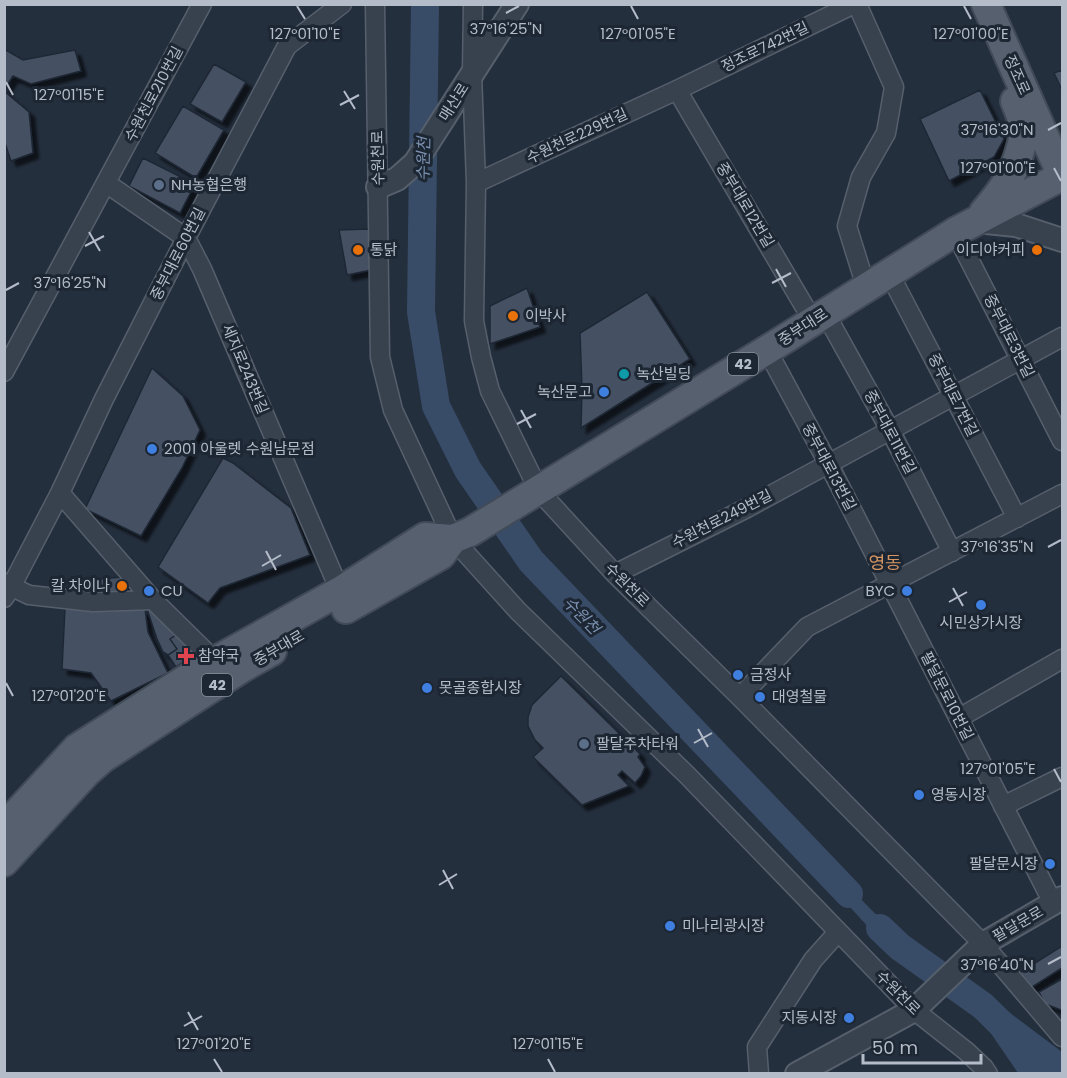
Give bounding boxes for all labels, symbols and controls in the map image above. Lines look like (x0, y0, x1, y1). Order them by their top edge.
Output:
street label: 정조로742번길 (717, 16, 812, 77)
text: 37°16'25"N (470, 18, 542, 39)
text: 127°01'10"E (270, 23, 340, 44)
text: 127°01'05"E (600, 23, 676, 44)
text: 127°01'00"E (933, 23, 1009, 44)
street label: 수원천로210번길 (119, 42, 188, 145)
street label: 정조로 (999, 52, 1035, 98)
street label: 매산로 (434, 79, 473, 125)
text: 127°01'15"E (34, 84, 104, 105)
street label: 수원천로229번길 (523, 103, 631, 168)
text: 37°16'30"N (960, 119, 1034, 140)
street label: 수원천로 (367, 130, 388, 186)
water label: 수원천 (412, 134, 435, 181)
text: 127°01'00"E (960, 157, 1036, 178)
street label: 중부대로12번길 (712, 158, 779, 251)
place label: NH농협은행 (171, 174, 247, 195)
marker: NH농협은행 (152, 178, 166, 192)
street label: 중부대로60번길 (145, 204, 210, 304)
place label: 통닭 (370, 239, 398, 260)
place label: 이디야커피 (956, 239, 1025, 260)
marker: 통닭 (351, 243, 365, 257)
marker: 이디야커피 (1030, 243, 1044, 257)
text: 37°16'25"N (34, 272, 106, 293)
street label: 중부대로3번길 (979, 290, 1040, 381)
street label: 중부대로 (774, 303, 832, 350)
place label: 이박사 (525, 305, 567, 326)
marker: 이박사 (506, 309, 520, 323)
street label: 세지로243번길 (217, 321, 274, 417)
street label: 중부대로7번길 (923, 349, 983, 440)
road number: 42 (728, 353, 758, 375)
place label: 녹산빌딩 (636, 363, 691, 384)
marker: 녹산빌딩 (617, 367, 631, 381)
place label: 녹산문고 (537, 381, 592, 402)
marker: 녹산문고 (597, 385, 611, 399)
street label: 중부대로11번길 (859, 386, 921, 477)
street label: 중부대로13번길 (798, 419, 861, 514)
place label: 2001 아울렛 수원남문점 (164, 438, 315, 459)
marker: 2001 아울렛 수원남문점 (145, 442, 159, 456)
street label: 수원천로249번길 (668, 484, 776, 553)
text: 37°16'35"N (960, 536, 1034, 557)
district label: 영동 (868, 550, 902, 575)
street label: 수원천로 (600, 558, 654, 612)
place label: 칼 차이나 (51, 575, 110, 596)
marker: 칼 차이나 (115, 579, 129, 593)
place label: CU (161, 580, 183, 601)
place label: BYC (865, 580, 895, 601)
marker: CU (142, 584, 156, 598)
marker: BYC (900, 584, 914, 598)
water label: 수원천 (558, 591, 607, 641)
marker: 시민상가시장 (974, 598, 988, 612)
place label: 시민상가시장 (940, 612, 1023, 633)
street label: 중부대로 (250, 625, 308, 670)
place label: 참약국 (198, 645, 239, 666)
street label: 팔달문로10번길 (916, 648, 979, 744)
marker: 참약국 (179, 649, 193, 663)
place label: 금정사 (750, 664, 792, 685)
marker: 금정사 (731, 668, 745, 682)
road number: 42 (202, 674, 232, 696)
place label: 못골종합시장 (439, 677, 522, 698)
marker: 못골종합시장 (420, 681, 434, 695)
text: 127°01'20"E (32, 685, 106, 706)
place label: 대영철물 (772, 686, 827, 707)
marker: 대영철물 (753, 690, 767, 704)
place label: 팔달주차타워 (596, 733, 679, 754)
marker: 팔달주차타워 (577, 737, 591, 751)
text: 127°01'05"E (960, 758, 1036, 779)
place label: 영동시장 (931, 784, 986, 805)
marker: 영동시장 (912, 788, 926, 802)
place label: 팔달문시장 (969, 853, 1038, 874)
marker: 팔달문시장 (1043, 857, 1057, 871)
street label: 팔달문로 (989, 901, 1047, 946)
place label: 미나리광시장 (682, 915, 765, 936)
marker: 미나리광시장 (663, 919, 677, 933)
text: 37°16'40"N (960, 954, 1034, 975)
street label: 수원천로 (871, 966, 925, 1020)
place label: 지동시장 (782, 1007, 837, 1028)
marker: 지동시장 (842, 1011, 856, 1025)
scale bar (863, 1027, 982, 1065)
text: 127°01'20"E (177, 1033, 251, 1054)
text: 127°01'15"E (513, 1033, 583, 1054)
text: 50 m (872, 1035, 918, 1060)

